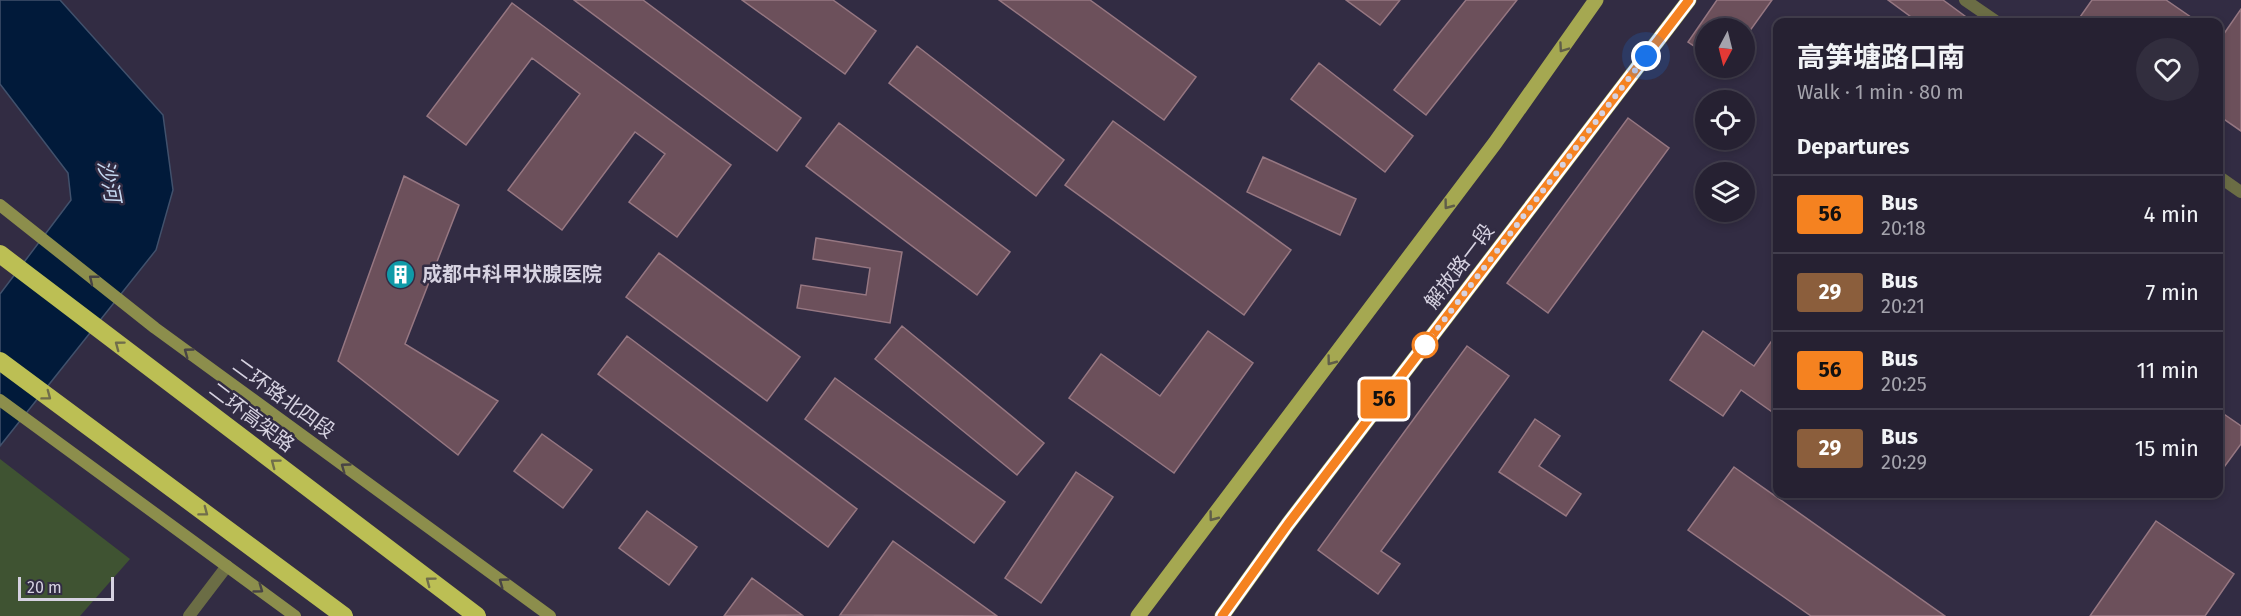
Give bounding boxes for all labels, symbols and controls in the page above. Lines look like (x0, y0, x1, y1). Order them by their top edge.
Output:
north arrow (1695, 18, 1755, 78)
map controls (1695, 18, 1755, 222)
button: heart (2136, 38, 2199, 101)
one-way arrow (1559, 41, 1570, 52)
your location (1631, 41, 1661, 71)
text: 高笋塘路口南 (1797, 41, 1965, 74)
text: Walk · 1 min · 80 m (1797, 80, 1964, 104)
button: locate (1695, 90, 1755, 150)
text: Departures (1797, 133, 1909, 160)
water label: 沙河 (92, 158, 127, 208)
button: layers (1695, 162, 1755, 222)
text: Bus (1881, 189, 1918, 216)
one-way arrow (1444, 199, 1455, 210)
text: 56 (1818, 201, 1842, 227)
text: 4 min (2144, 201, 2199, 228)
text: 20:18 (1881, 216, 1926, 240)
street label: 解放路一段 (1419, 219, 1499, 313)
building icon: 成都中科甲状腺医院 (385, 258, 417, 290)
place label: 成都中科甲状腺医院 (422, 262, 602, 286)
text: Bus (1881, 267, 1918, 294)
one-way arrow (88, 275, 99, 286)
text: 29 (1819, 279, 1841, 305)
text: 7 min (2145, 279, 2199, 306)
text: 20:21 (1881, 294, 1925, 318)
unlabelled marker (1412, 332, 1438, 358)
one-way arrow (115, 341, 126, 352)
text: Bus (1881, 345, 1918, 372)
one-way arrow (183, 348, 194, 359)
street label: 二环路北四段 (228, 353, 340, 443)
one-way arrow (1327, 354, 1338, 365)
text: 56 (1818, 357, 1842, 383)
text: 11 min (2136, 357, 2199, 384)
text: 20:25 (1881, 372, 1927, 396)
street label: 二环高架路 (205, 377, 299, 457)
line badge: 56 (1357, 380, 1411, 418)
text: 56 (1372, 386, 1396, 412)
one-way arrow (40, 389, 51, 400)
text: Bus (1881, 423, 1918, 450)
text: 29 (1819, 435, 1841, 461)
text: 15 min (2135, 435, 2199, 462)
text: 20:29 (1881, 450, 1927, 474)
one-way arrow (270, 459, 281, 470)
one-way arrow (341, 463, 352, 474)
one-way arrow (197, 505, 208, 516)
one-way arrow (1209, 510, 1220, 521)
scale bar (18, 574, 114, 602)
one-way arrow (426, 577, 437, 588)
text: 20 m (27, 578, 62, 597)
one-way arrow (499, 578, 510, 589)
one-way arrow (252, 582, 263, 593)

